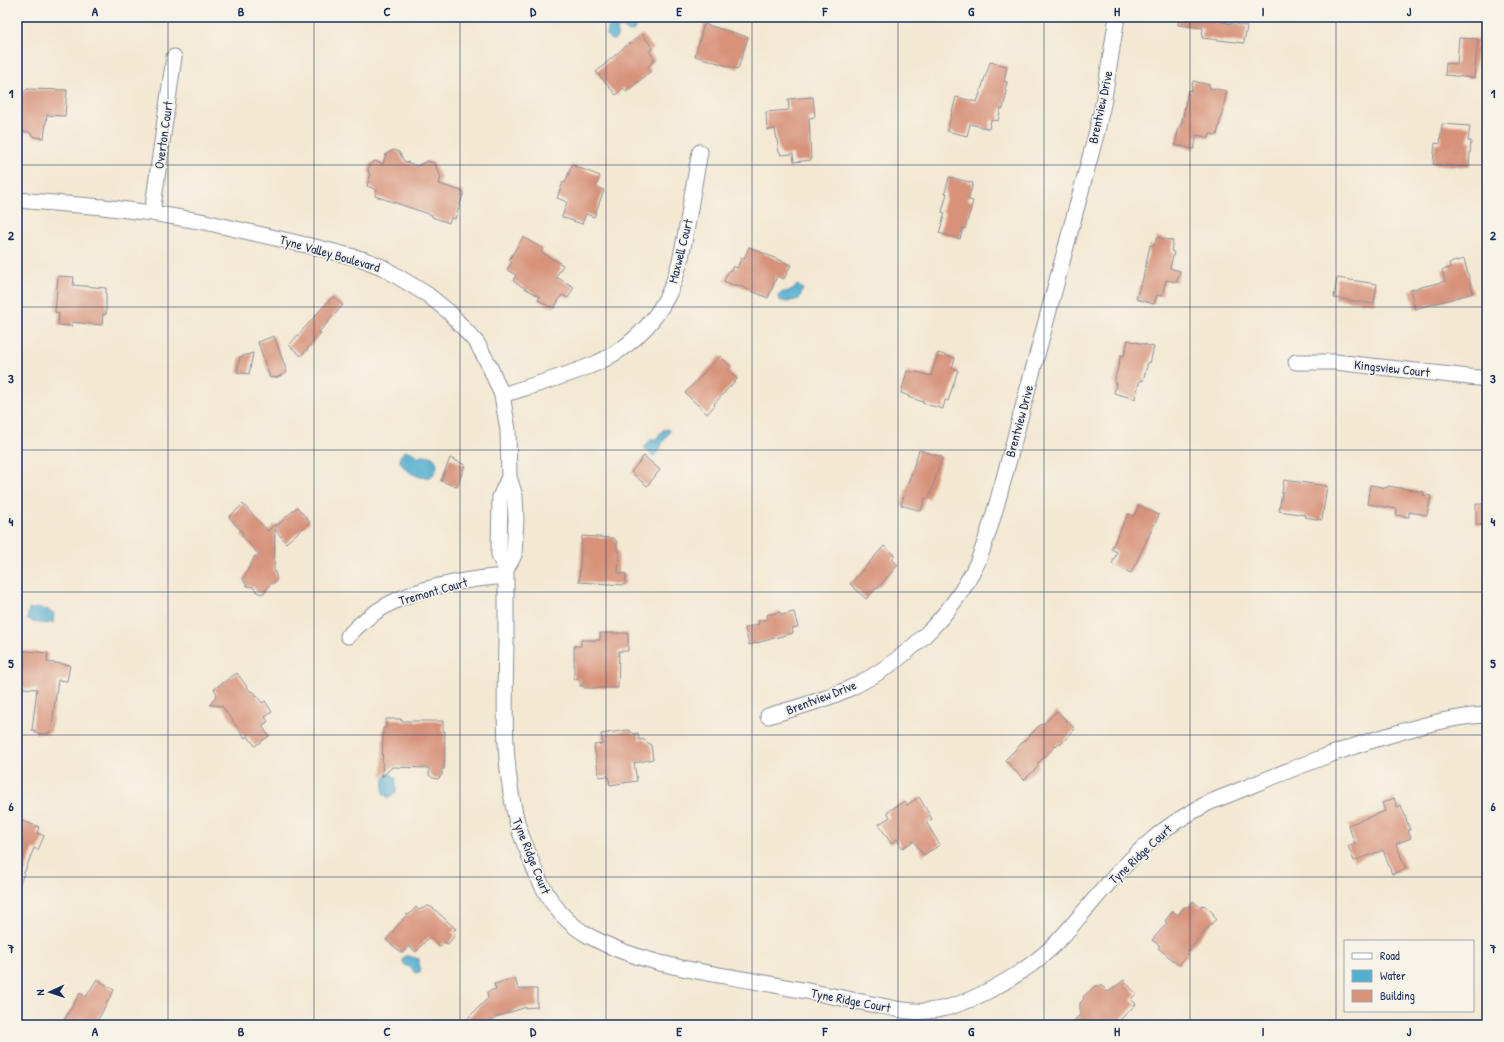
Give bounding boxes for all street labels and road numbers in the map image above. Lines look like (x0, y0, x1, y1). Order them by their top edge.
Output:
street label: Brentview Drive (1084, 69, 1116, 145)
street label: Overton Court (149, 99, 177, 170)
street label: Maxwell Court (663, 217, 697, 285)
street label: Tyne Valley Boulevard (278, 230, 382, 276)
street label: Kingsview Court (1353, 355, 1431, 381)
street label: Brentview Drive (1001, 383, 1037, 459)
street label: Tremont Court (397, 572, 470, 609)
street label: Brentview Drive (783, 675, 859, 719)
street label: Tyne Ridge Court (509, 815, 556, 897)
street label: Tyne Ridge Court (1104, 820, 1176, 888)
street label: Tyne Ridge Court (810, 983, 893, 1017)

